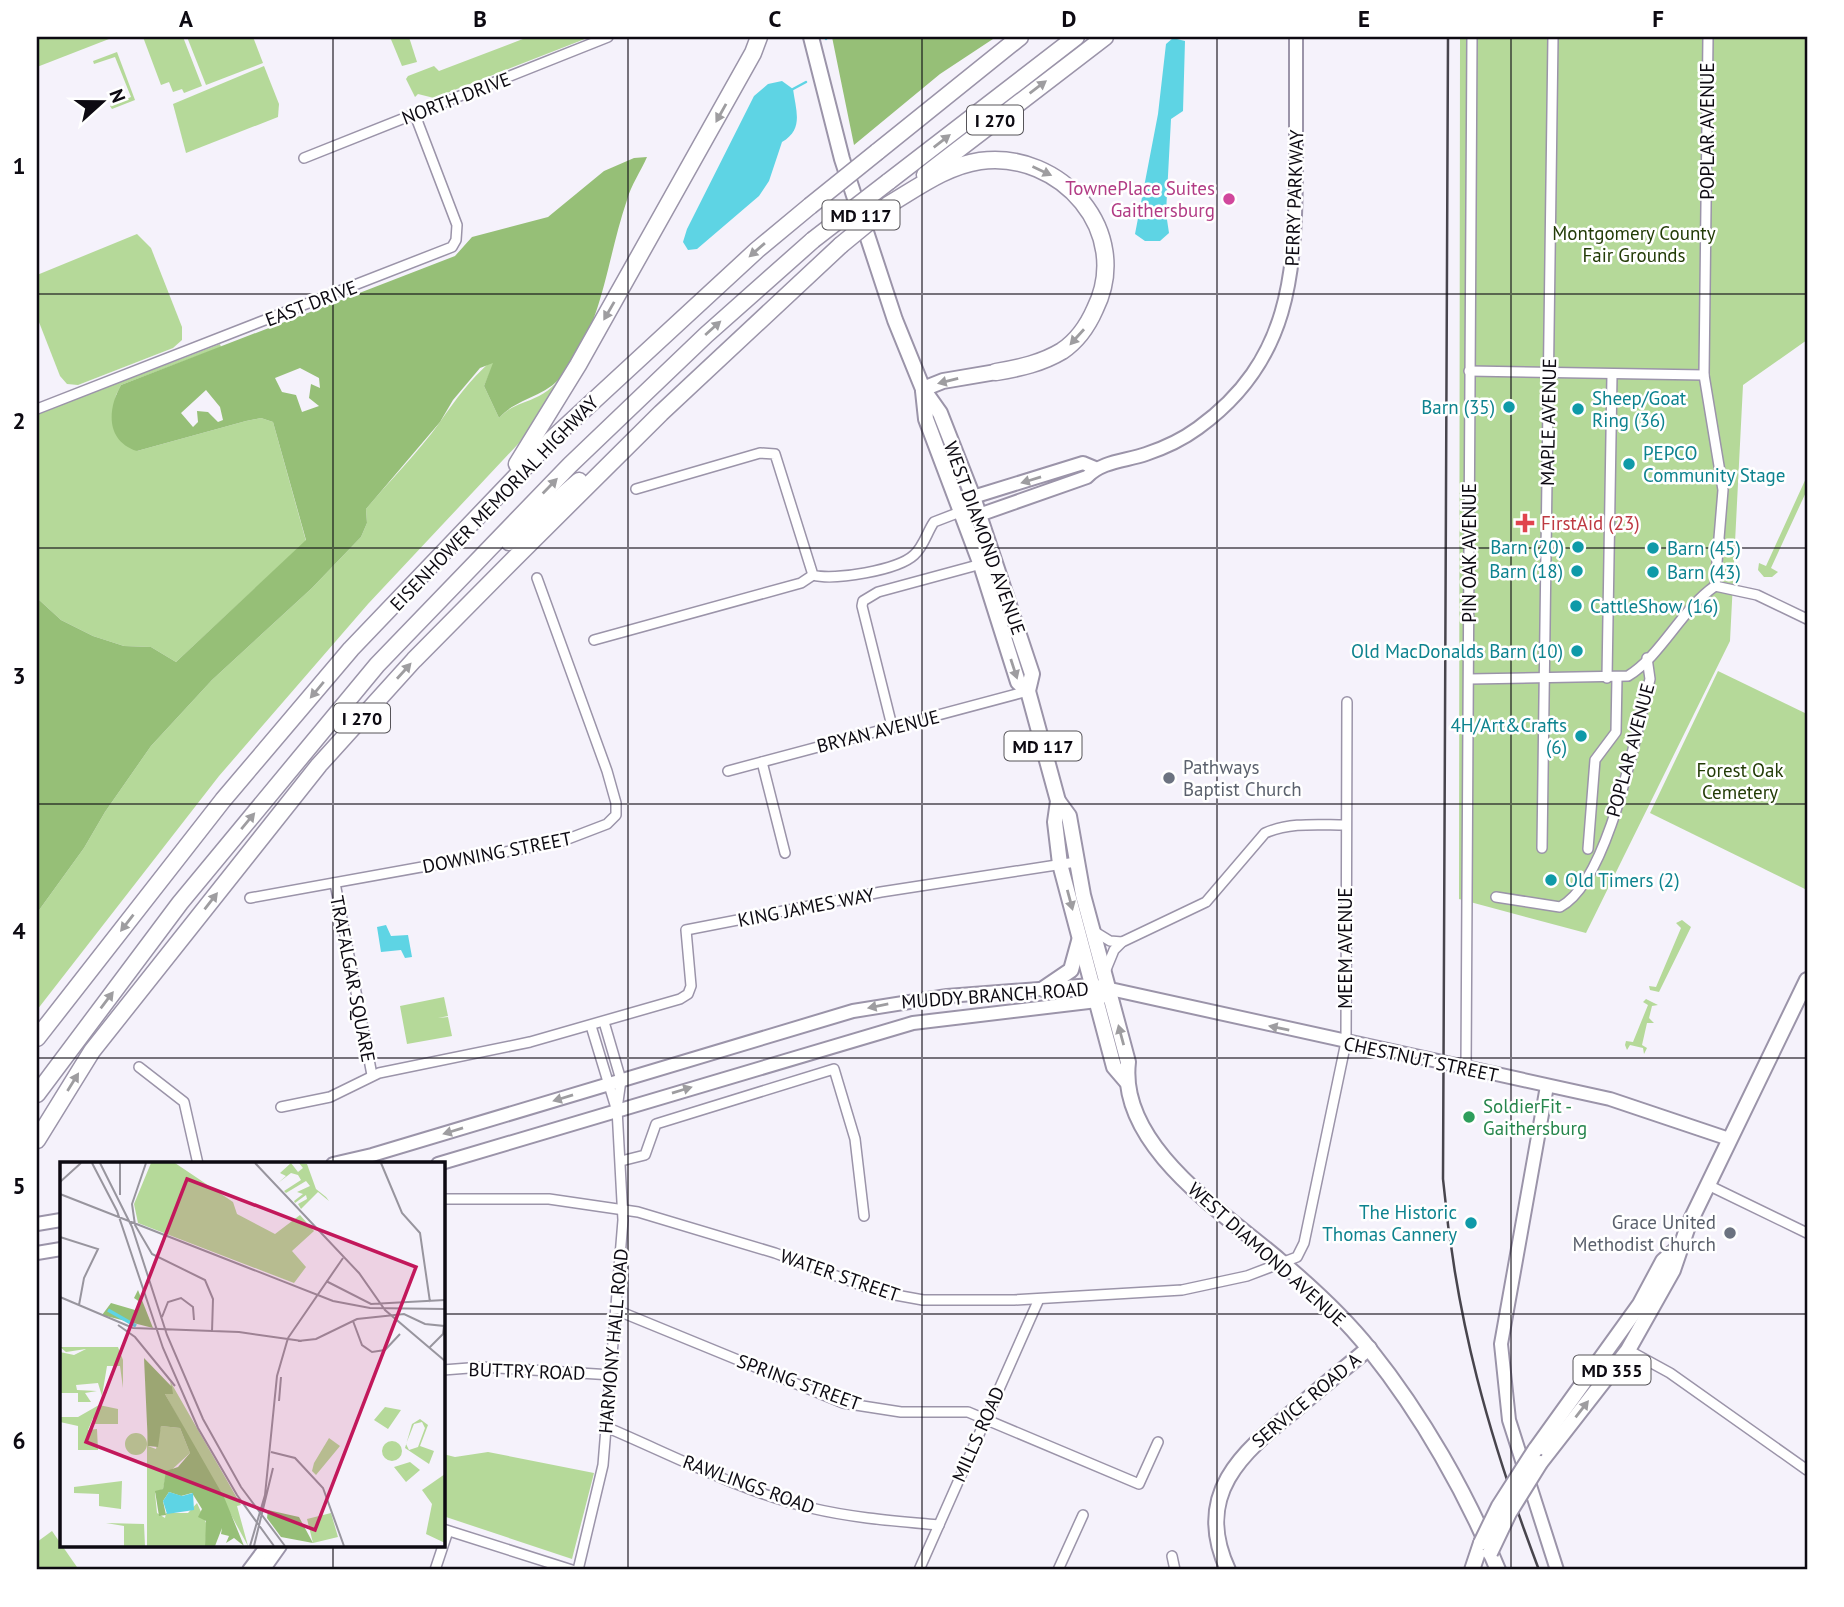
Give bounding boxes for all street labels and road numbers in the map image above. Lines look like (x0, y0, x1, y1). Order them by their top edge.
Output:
street label: POPLAR AVENUE (1695, 62, 1719, 200)
street label: NORTH DRIVE (398, 66, 514, 130)
road number: I 270 (967, 106, 1023, 134)
street label: PERRY PARKWAY (1280, 129, 1308, 267)
road number: MD 117 (822, 200, 900, 230)
street label: EAST DRIVE (262, 275, 360, 331)
street label: MAPLE AVENUE (1535, 358, 1561, 486)
street label: EISENHOWER MEMORIAL HIGHWAY (385, 390, 604, 616)
street label: WEST DIAMOND AVENUE (939, 438, 1031, 638)
street label: PIN OAK AVENUE (1457, 483, 1481, 623)
street label: POPLAR AVENUE (1601, 681, 1659, 819)
road number: I 270 (334, 704, 390, 732)
street label: BRYAN AVENUE (814, 704, 942, 758)
road number: MD 117 (1004, 732, 1082, 760)
street label: DOWNING STREET (420, 826, 574, 878)
street label: KING JAMES WAY (736, 882, 877, 932)
street label: MEEM AVENUE (1333, 887, 1357, 1009)
street label: TRAFALGAR SQUARE (325, 894, 381, 1064)
street label: MUDDY BRANCH ROAD (901, 976, 1089, 1014)
street label: CHESTNUT STREET (1342, 1031, 1501, 1087)
street label: WEST DIAMOND AVENUE (1183, 1177, 1351, 1331)
street label: WATER STREET (777, 1243, 903, 1307)
street label: HARMONY HALL ROAD (593, 1248, 633, 1434)
street label: SERVICE ROAD A (1246, 1347, 1366, 1453)
street label: SPRING STREET (734, 1349, 865, 1416)
road number: MD 355 (1574, 1356, 1650, 1385)
street label: BUTTRY ROAD (468, 1357, 586, 1385)
street label: MILLS ROAD (946, 1383, 1010, 1485)
street label: RAWLINGS ROAD (680, 1449, 818, 1519)

